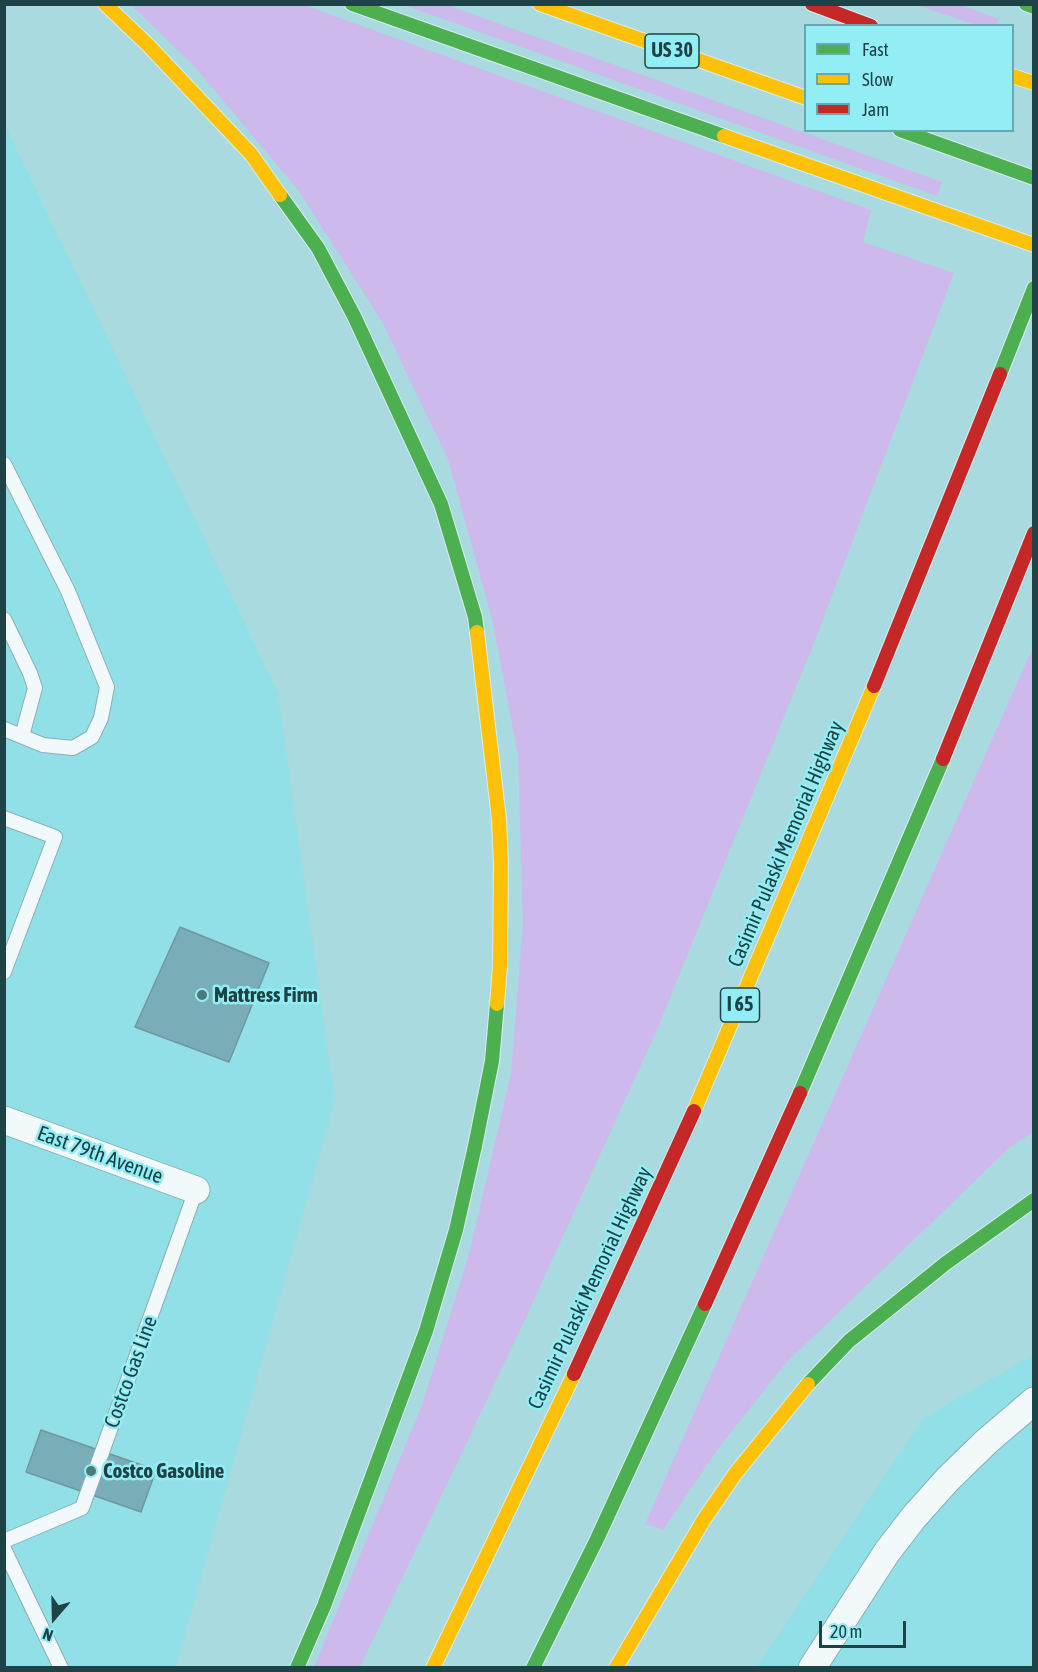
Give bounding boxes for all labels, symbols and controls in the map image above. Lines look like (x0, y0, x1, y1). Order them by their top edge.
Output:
legend (804, 24, 1014, 132)
road number: US 30 (645, 34, 699, 68)
text: Fast (862, 39, 889, 60)
text: Slow (862, 69, 893, 90)
text: Jam (862, 99, 889, 120)
street label: Casimir Pulaski Memorial Highway (723, 717, 849, 971)
place label: Mattress Firm (214, 982, 318, 1008)
marker: Mattress Firm (195, 988, 209, 1002)
road number: I 65 (720, 988, 760, 1022)
street label: East 79th Avenue (34, 1121, 166, 1189)
street label: Casimir Pulaski Memorial Highway (523, 1163, 657, 1413)
street label: Costco Gas Line (99, 1313, 163, 1431)
place label: Costco Gasoline (103, 1458, 224, 1484)
marker: Costco Gasoline (84, 1464, 98, 1478)
north arrow (24, 1588, 84, 1648)
scale bar (822, 1609, 909, 1647)
text: 20 m (830, 1621, 862, 1642)
text: N (40, 1625, 55, 1645)

